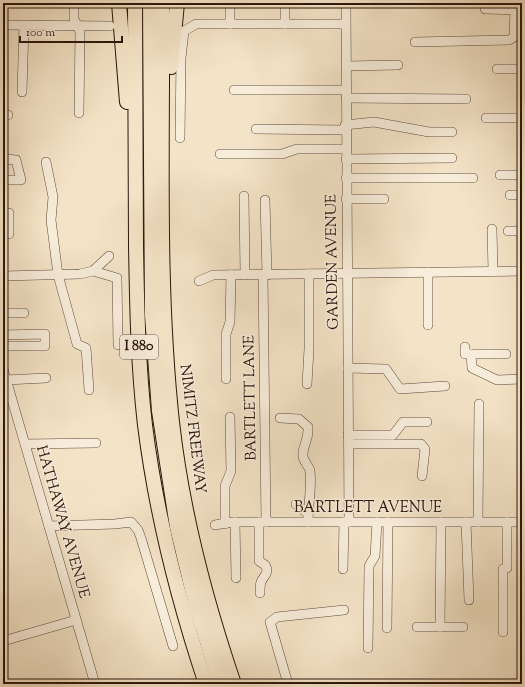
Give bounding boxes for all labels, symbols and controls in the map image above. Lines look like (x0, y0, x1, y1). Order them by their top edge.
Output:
scale bar (20, 18, 122, 44)
text: 100 m (26, 24, 55, 42)
street label: GARDEN AVENUE (321, 194, 345, 330)
road number: I 880 (120, 335, 158, 359)
street label: BARTLETT LANE (239, 335, 263, 461)
street label: NIMITZ FREEWAY (174, 363, 210, 495)
street label: HATHAWAY AVENUE (30, 443, 94, 601)
street label: BARTLETT AVENUE (294, 498, 442, 519)

